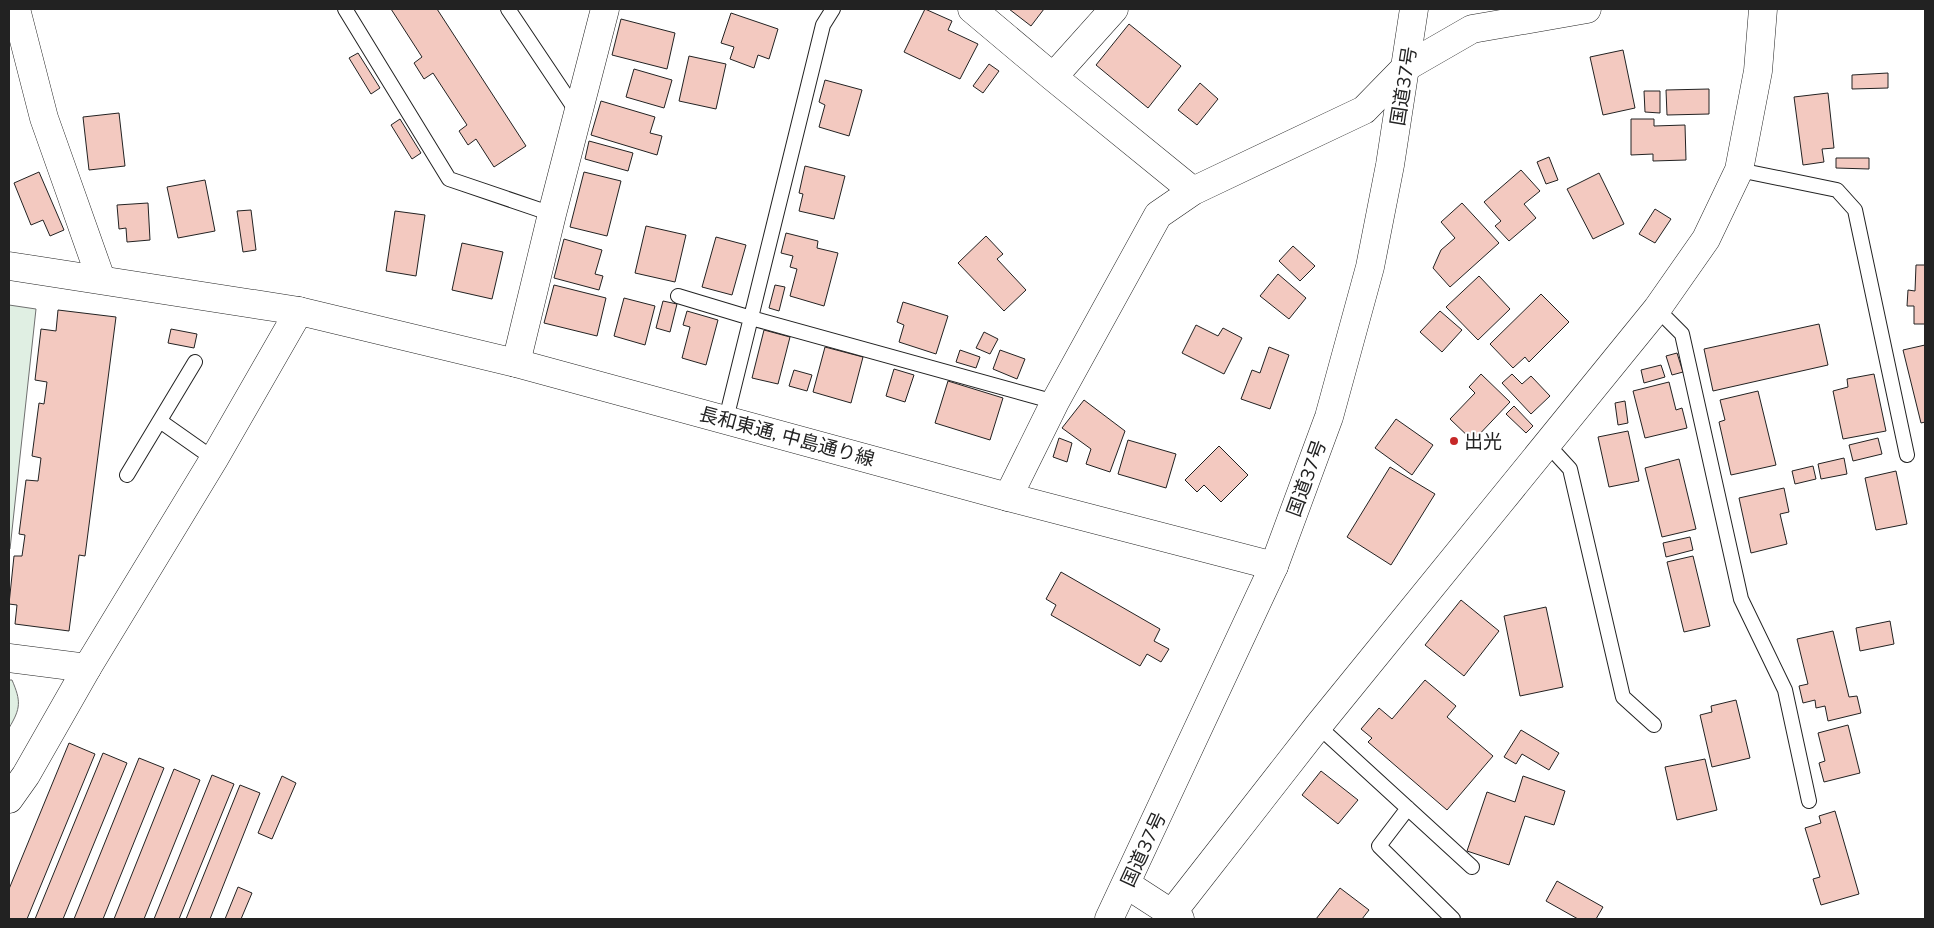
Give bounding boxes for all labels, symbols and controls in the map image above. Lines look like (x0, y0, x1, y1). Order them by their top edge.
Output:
street label: 国道37号 (1385, 45, 1421, 127)
street label: 長和東通, 中島通り線 (697, 401, 877, 471)
place label: 出光 (1464, 429, 1502, 453)
marker: 出光 (1448, 435, 1460, 447)
street label: 国道37号 (1281, 436, 1331, 520)
street label: 国道37号 (1115, 808, 1171, 890)

